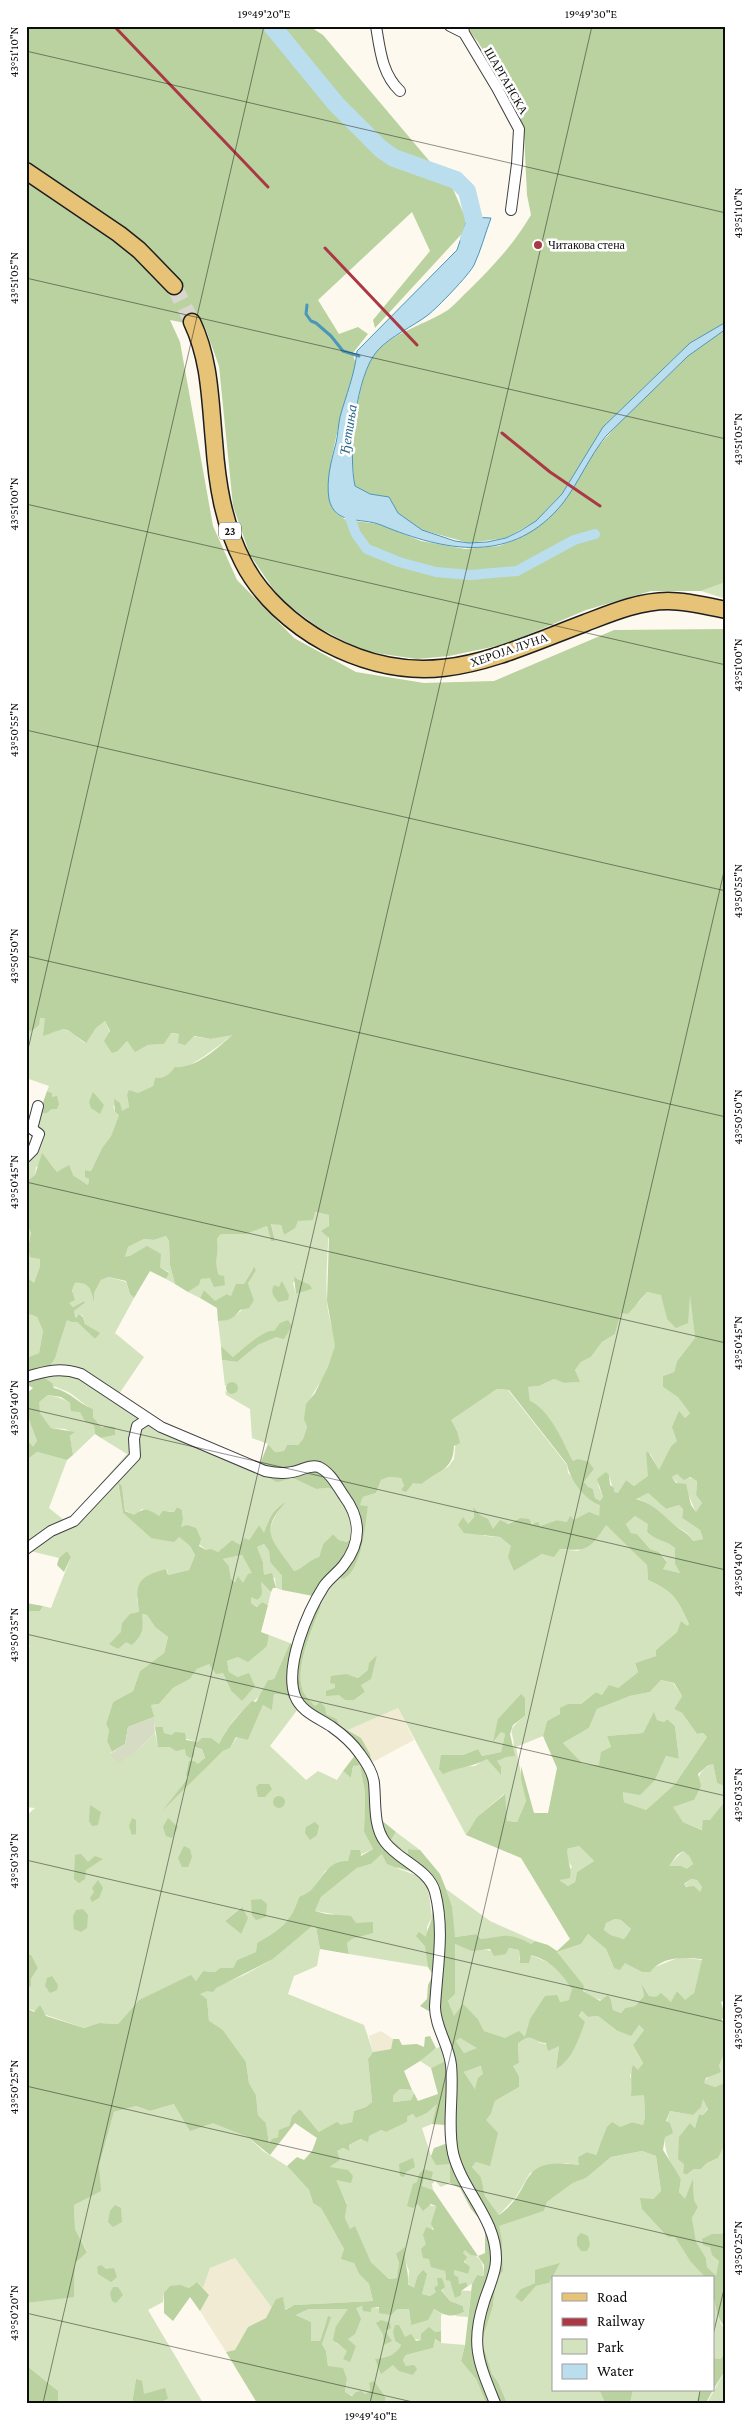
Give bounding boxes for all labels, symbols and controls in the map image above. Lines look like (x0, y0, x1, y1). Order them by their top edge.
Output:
text: 19°49'20"E (238, 7, 291, 21)
text: 19°49'30"E (565, 7, 618, 21)
text: 43°51'10"N (7, 26, 21, 78)
street label: ШАРГАНСКА (481, 45, 531, 117)
text: 43°51'10"N (731, 187, 745, 239)
place label: Читакова стена (548, 238, 626, 252)
marker: Читакова стена (532, 239, 544, 251)
text: 43°51'05"N (7, 252, 21, 304)
water label: Ђетиња (336, 403, 360, 457)
text: 43°51'05"N (731, 413, 745, 465)
text: 43°51'00"N (7, 477, 21, 531)
road number: 23 (219, 522, 241, 540)
street label: ХЕРОЈА ЛУНА (468, 630, 550, 670)
text: 43°51'00"N (731, 638, 745, 692)
text: 43°50'55"N (7, 703, 21, 757)
text: 43°50'55"N (731, 864, 745, 918)
text: 43°50'50"N (7, 928, 21, 984)
text: 43°50'50"N (731, 1089, 745, 1145)
text: 43°50'45"N (7, 1155, 21, 1209)
text: 43°50'45"N (731, 1316, 745, 1370)
text: 43°50'40"N (7, 1380, 21, 1436)
text: 43°50'40"N (731, 1541, 745, 1597)
text: 43°50'35"N (7, 1608, 21, 1662)
text: 43°50'35"N (731, 1768, 745, 1822)
text: 43°50'30"N (7, 1833, 21, 1889)
text: 43°50'30"N (731, 1994, 745, 2050)
text: 43°50'25"N (7, 2059, 21, 2114)
text: 43°50'25"N (731, 2220, 745, 2275)
legend (552, 2276, 714, 2392)
text: 43°50'20"N (7, 2285, 21, 2341)
text: Road (597, 2289, 628, 2305)
text: Railway (597, 2313, 645, 2330)
text: Park (597, 2339, 624, 2355)
text: Water (597, 2363, 634, 2379)
text: 19°49'40"E (345, 2409, 398, 2423)

